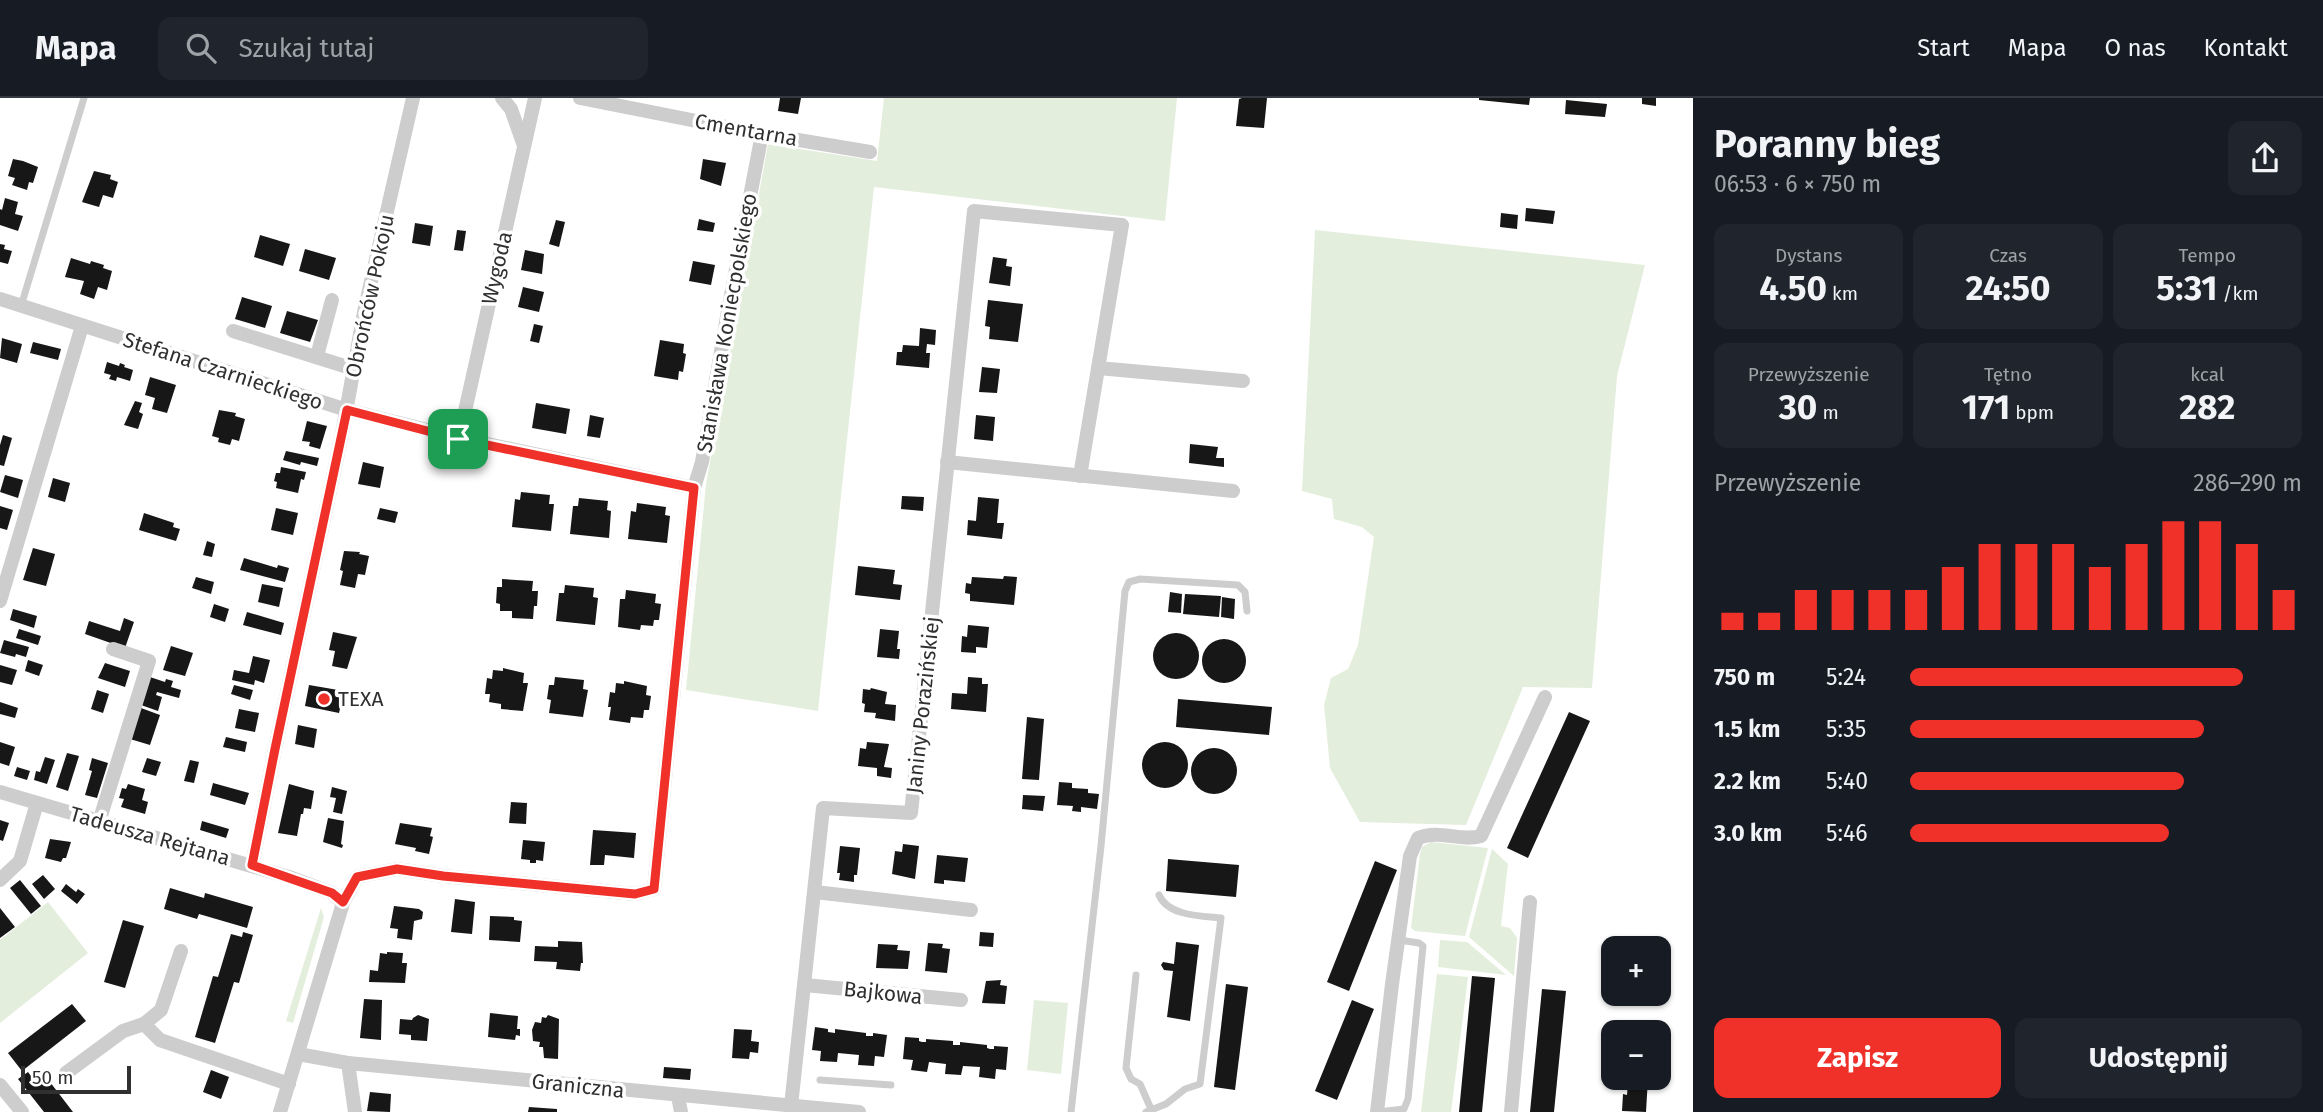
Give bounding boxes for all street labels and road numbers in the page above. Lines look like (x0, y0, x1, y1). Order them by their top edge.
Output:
street label: Cmentarna (693, 108, 799, 152)
street label: Stanisława Koniecpolskiego (691, 191, 763, 455)
street label: Obrońców Pokoju (340, 212, 400, 380)
street label: Wygoda (476, 229, 518, 307)
street label: Stefana Czarnieckiego (120, 326, 326, 416)
street label: Janiny Porazińskiej (901, 615, 945, 795)
street label: Tadeusza Rejtana (67, 801, 233, 871)
street label: Bajkowa (842, 976, 924, 1010)
street label: Graniczna (530, 1068, 626, 1104)

